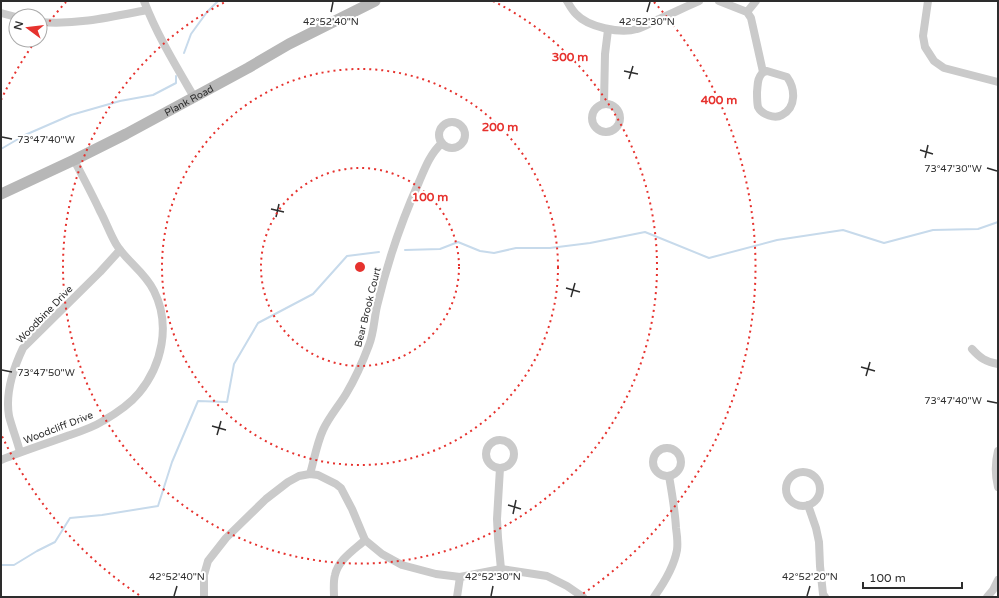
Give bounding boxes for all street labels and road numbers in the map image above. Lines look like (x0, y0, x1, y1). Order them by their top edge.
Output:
street label: Plank Road (163, 83, 216, 119)
street label: Bear Brook Court (352, 266, 384, 348)
street label: Woodbine Drive (14, 283, 76, 346)
street label: Woodcliff Drive (22, 409, 95, 447)

